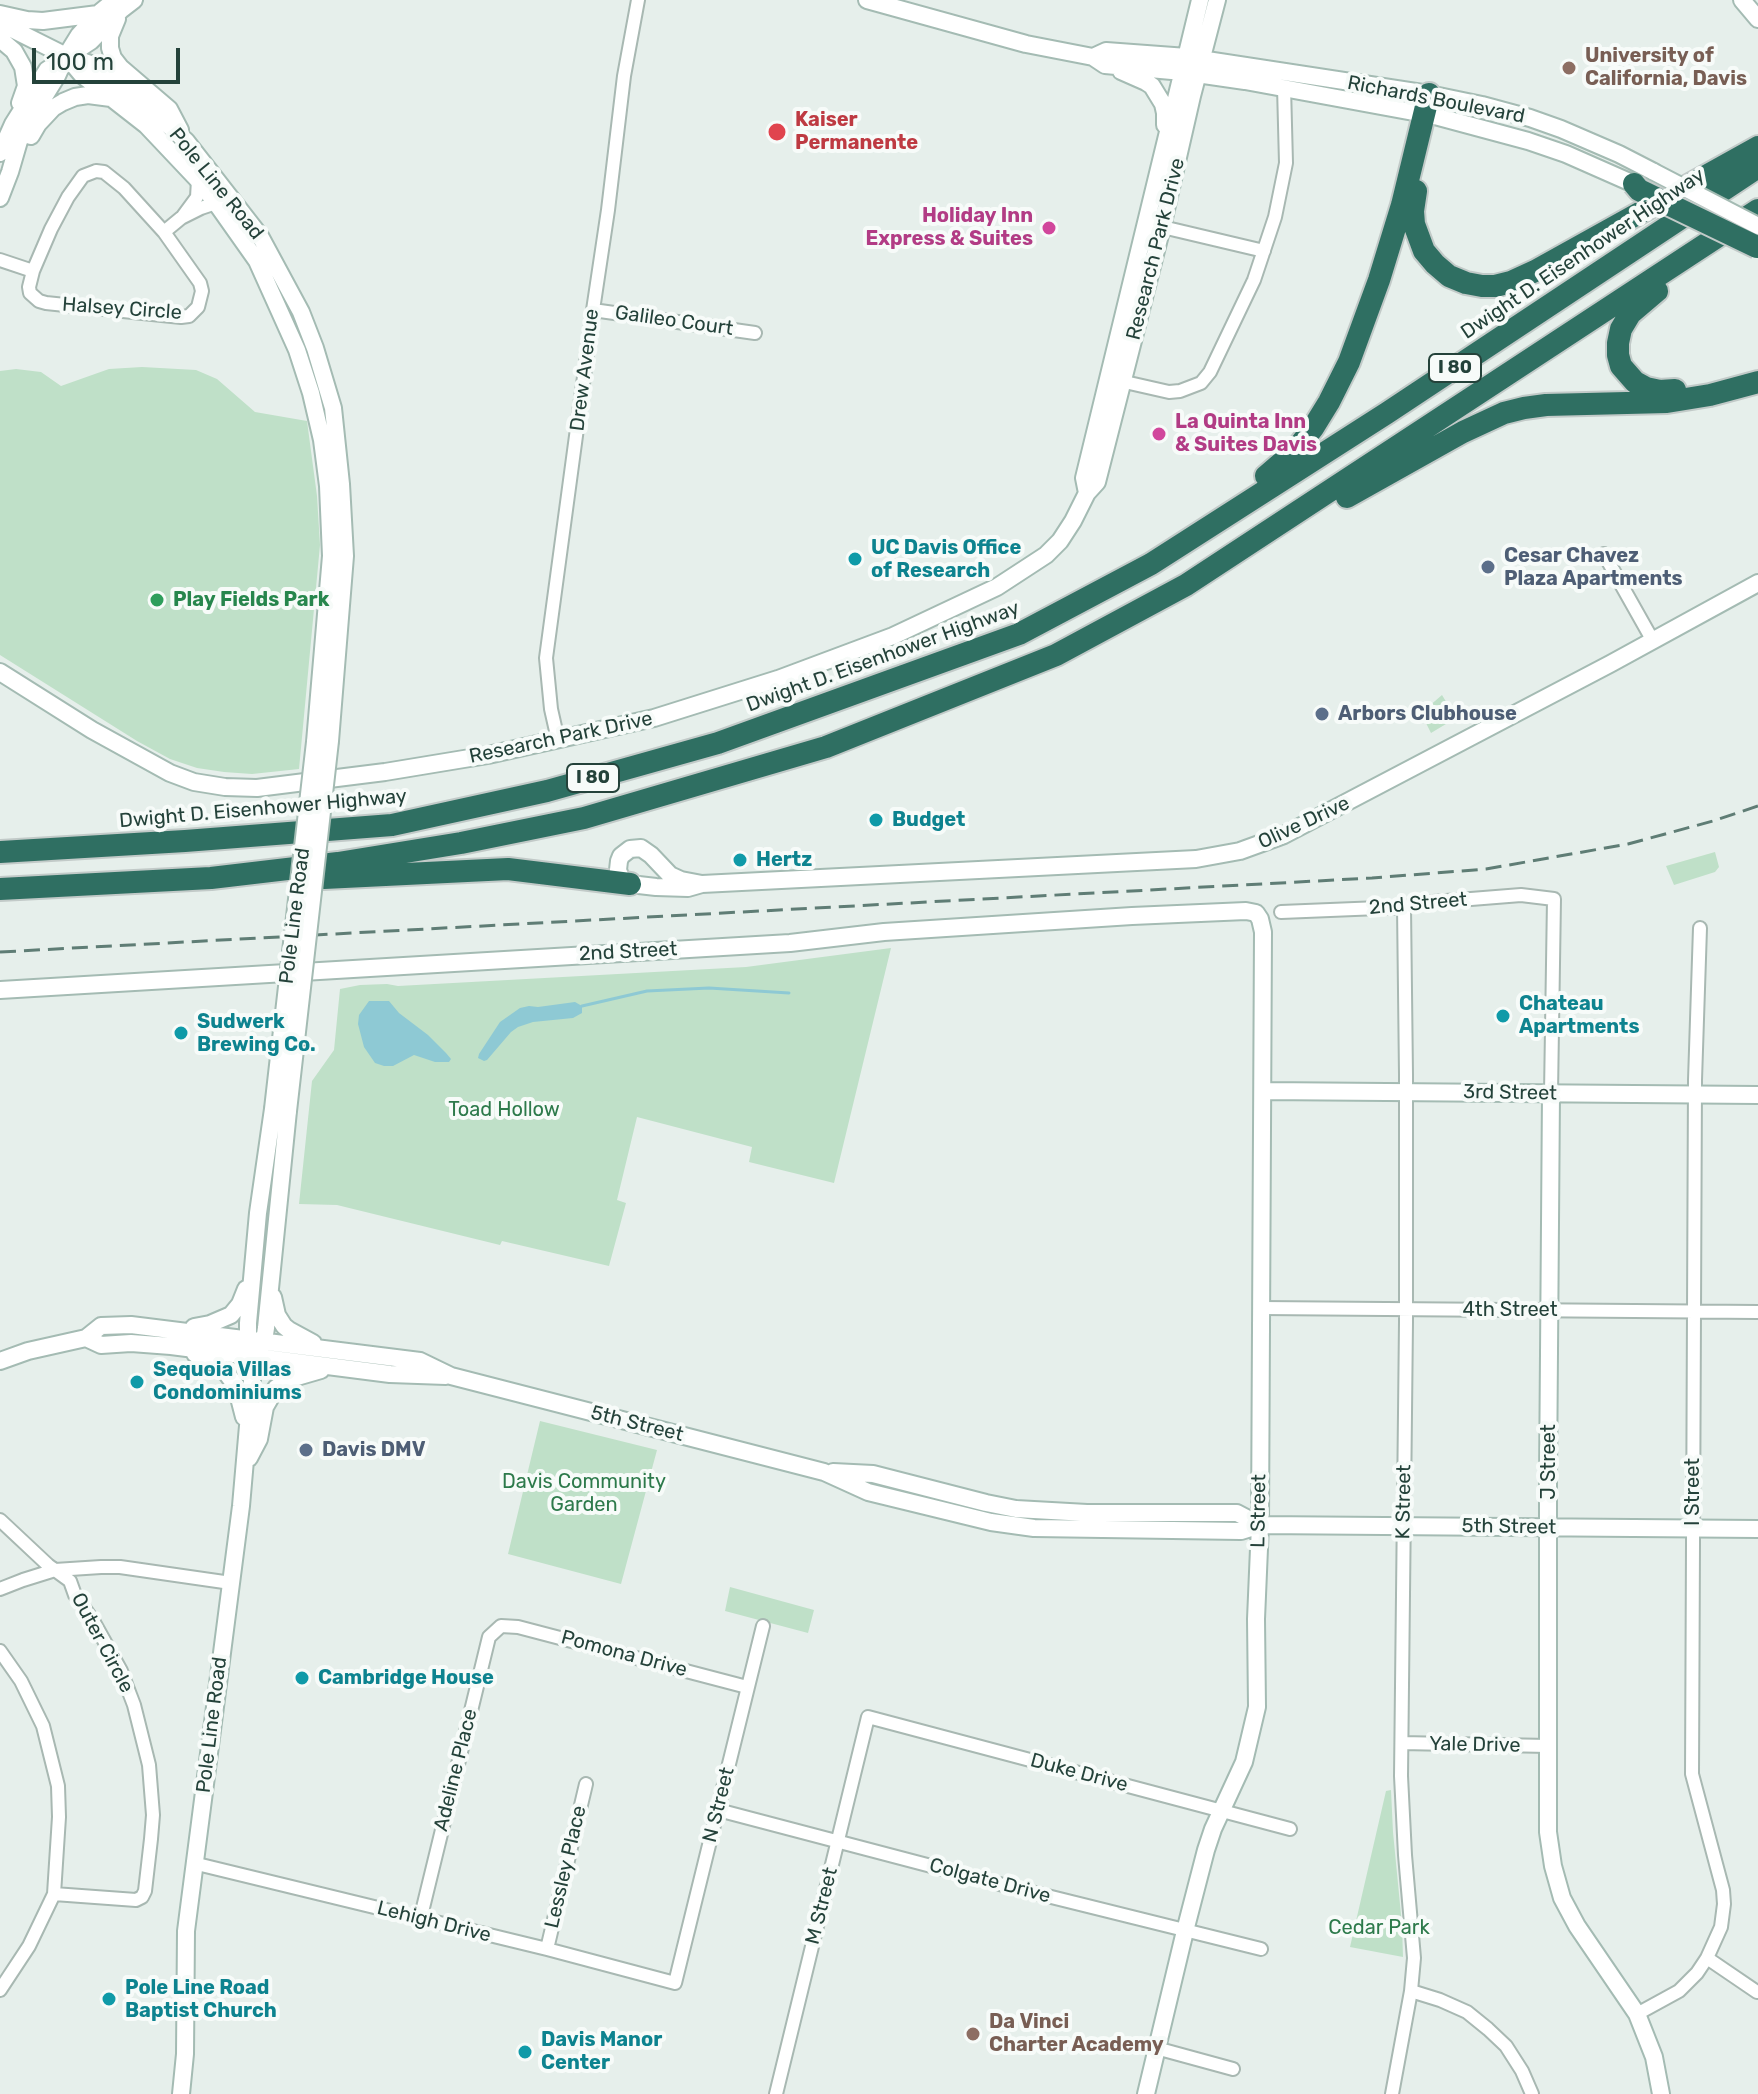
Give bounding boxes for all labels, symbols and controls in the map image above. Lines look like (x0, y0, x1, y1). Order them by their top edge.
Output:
scale bar (36, 32, 184, 82)
place label: University of California, Davis (1585, 44, 1747, 91)
text: 100 m (46, 48, 114, 76)
marker: University of California, Davis (1560, 59, 1578, 77)
street label: Richards Boulevard (1345, 71, 1527, 129)
place label: Kaiser Permanente (795, 108, 918, 155)
marker: Kaiser Permanente (766, 121, 788, 143)
street label: Pole Line Road (164, 123, 268, 245)
street label: Research Park Drive (1122, 155, 1190, 343)
street label: Dwight D. Eisenhower Highway (1457, 163, 1709, 345)
place label: Holiday Inn Express & Suites (865, 204, 1033, 251)
marker: Holiday Inn Express & Suites (1040, 219, 1058, 237)
street label: Halsey Circle (61, 293, 183, 325)
street label: Galileo Court (613, 301, 735, 341)
street label: Drew Avenue (566, 307, 604, 433)
road number: I 80 (1429, 354, 1481, 382)
place label: La Quinta Inn & Suites Davis (1175, 410, 1317, 457)
marker: La Quinta Inn & Suites Davis (1150, 425, 1168, 443)
place label: UC Davis Office of Research (871, 536, 1021, 583)
place label: Cesar Chavez Plaza Apartments (1504, 544, 1683, 591)
marker: UC Davis Office of Research (846, 550, 864, 568)
marker: Cesar Chavez Plaza Apartments (1479, 558, 1497, 576)
place label: Play Fields Park (173, 588, 329, 612)
marker: Play Fields Park (148, 591, 166, 609)
street label: Dwight D. Eisenhower Highway (743, 596, 1023, 718)
place label: Arbors Clubhouse (1338, 702, 1517, 726)
marker: Arbors Clubhouse (1313, 705, 1331, 723)
street label: Research Park Drive (467, 707, 655, 769)
road number: I 80 (567, 764, 619, 792)
street label: Dwight D. Eisenhower Highway (118, 784, 408, 834)
street label: Olive Drive (1254, 791, 1354, 855)
place label: Budget (892, 808, 965, 832)
marker: Budget (867, 811, 885, 829)
street label: Pole Line Road (275, 847, 315, 985)
place label: Hertz (756, 848, 812, 872)
marker: Hertz (731, 851, 749, 869)
street label: 2nd Street (1368, 888, 1468, 920)
street label: 2nd Street (578, 937, 678, 967)
place label: Chateau Apartments (1519, 992, 1640, 1039)
marker: Chateau Apartments (1494, 1007, 1512, 1025)
place label: Sudwerk Brewing Co. (197, 1010, 316, 1057)
marker: Sudwerk Brewing Co. (172, 1024, 190, 1042)
street label: 3rd Street (1463, 1080, 1557, 1106)
park label: Toad Hollow (448, 1098, 560, 1122)
street label: 4th Street (1462, 1298, 1558, 1322)
place label: Sequoia Villas Condominiums (153, 1358, 302, 1405)
marker: Sequoia Villas Condominiums (128, 1373, 146, 1391)
street label: 5th Street (588, 1401, 686, 1447)
street label: J Street (1537, 1424, 1561, 1500)
place label: Davis DMV (322, 1438, 426, 1462)
marker: Davis DMV (297, 1441, 315, 1459)
street label: I Street (1681, 1458, 1705, 1526)
street label: K Street (1391, 1464, 1417, 1540)
park label: Davis Community Garden (502, 1470, 666, 1517)
street label: L Street (1246, 1474, 1272, 1548)
street label: 5th Street (1461, 1514, 1557, 1540)
street label: Outer Circle (66, 1589, 138, 1697)
street label: Pomona Drive (558, 1626, 690, 1682)
street label: Pole Line Road (192, 1656, 232, 1794)
place label: Cambridge House (318, 1666, 494, 1690)
marker: Cambridge House (293, 1669, 311, 1687)
street label: Adeline Place (429, 1706, 483, 1834)
street label: Yale Drive (1429, 1732, 1521, 1758)
street label: Duke Drive (1028, 1748, 1130, 1798)
street label: N Street (698, 1765, 740, 1845)
street label: Lessley Place (540, 1803, 592, 1931)
street label: Colgate Drive (927, 1853, 1053, 1909)
street label: M Street (801, 1865, 843, 1947)
street label: Lehigh Drive (375, 1896, 493, 1948)
park label: Cedar Park (1328, 1916, 1430, 1940)
place label: Pole Line Road Baptist Church (125, 1976, 277, 2023)
marker: Pole Line Road Baptist Church (100, 1990, 118, 2008)
place label: Da Vinci Charter Academy (989, 2010, 1164, 2057)
marker: Da Vinci Charter Academy (964, 2025, 982, 2043)
place label: Davis Manor Center (541, 2028, 662, 2075)
marker: Davis Manor Center (516, 2043, 534, 2061)

